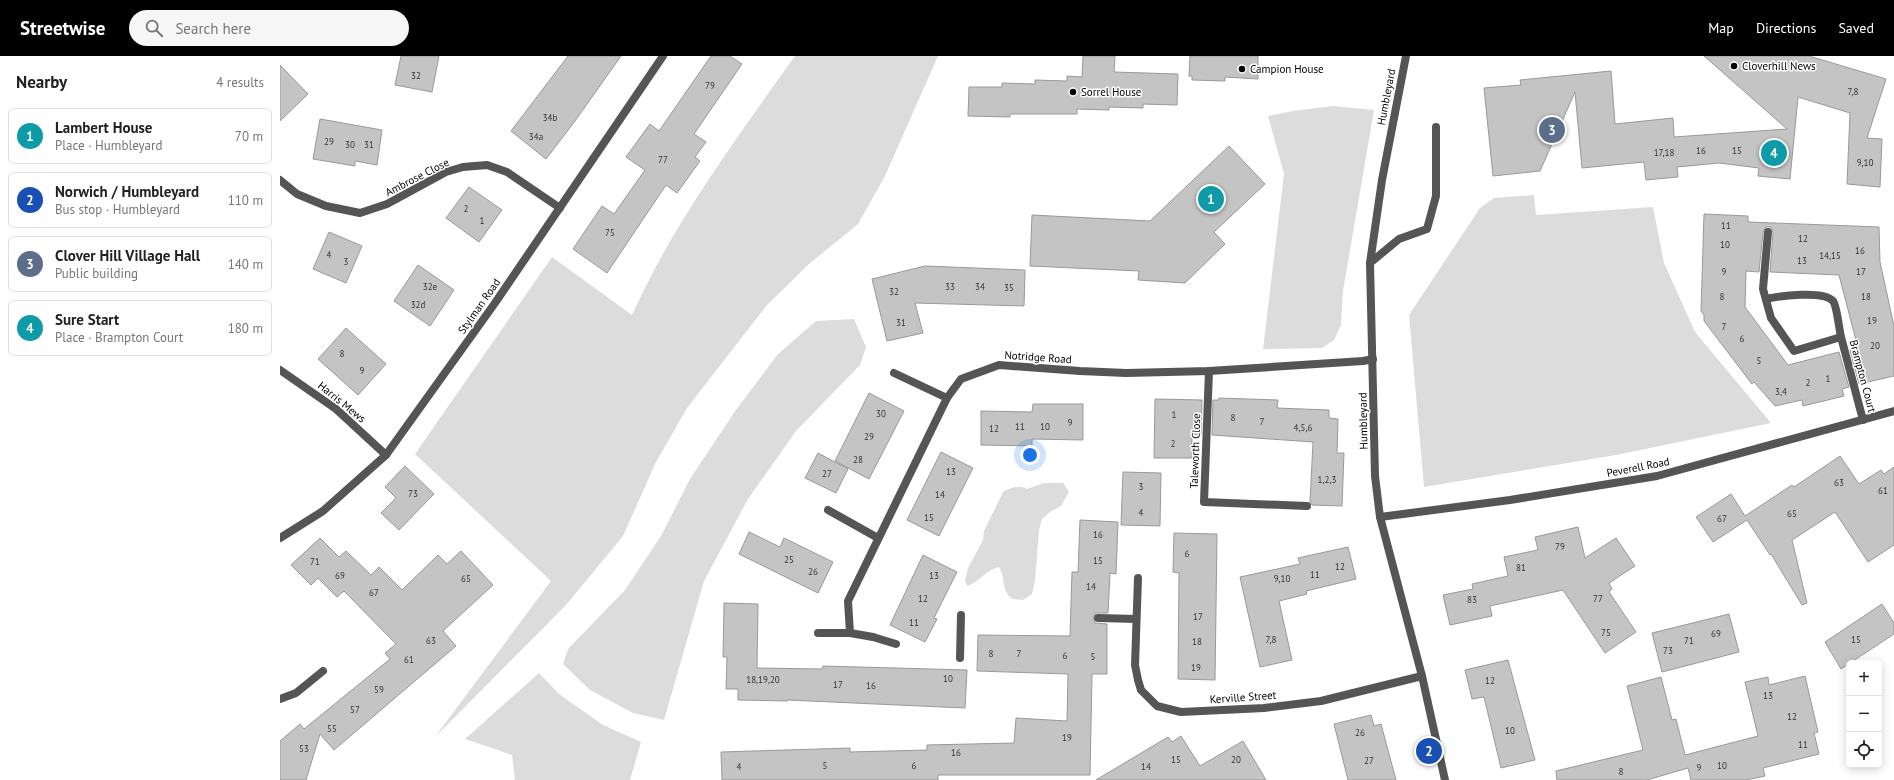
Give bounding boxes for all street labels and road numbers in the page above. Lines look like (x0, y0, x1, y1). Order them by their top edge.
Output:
street label: Humbleyard (1374, 68, 1398, 126)
street label: Ambrose Close (383, 155, 452, 199)
street label: Stylman Road (455, 275, 503, 336)
street label: Brampton Court (1847, 338, 1879, 414)
street label: Notridge Road (1004, 348, 1072, 366)
street label: Harris Mews (315, 378, 369, 426)
street label: Humbleyard (1356, 392, 1370, 450)
street label: Taleworth Close (1187, 413, 1203, 489)
street label: Peverell Road (1605, 454, 1671, 480)
street label: Kerville Street (1209, 688, 1277, 706)

